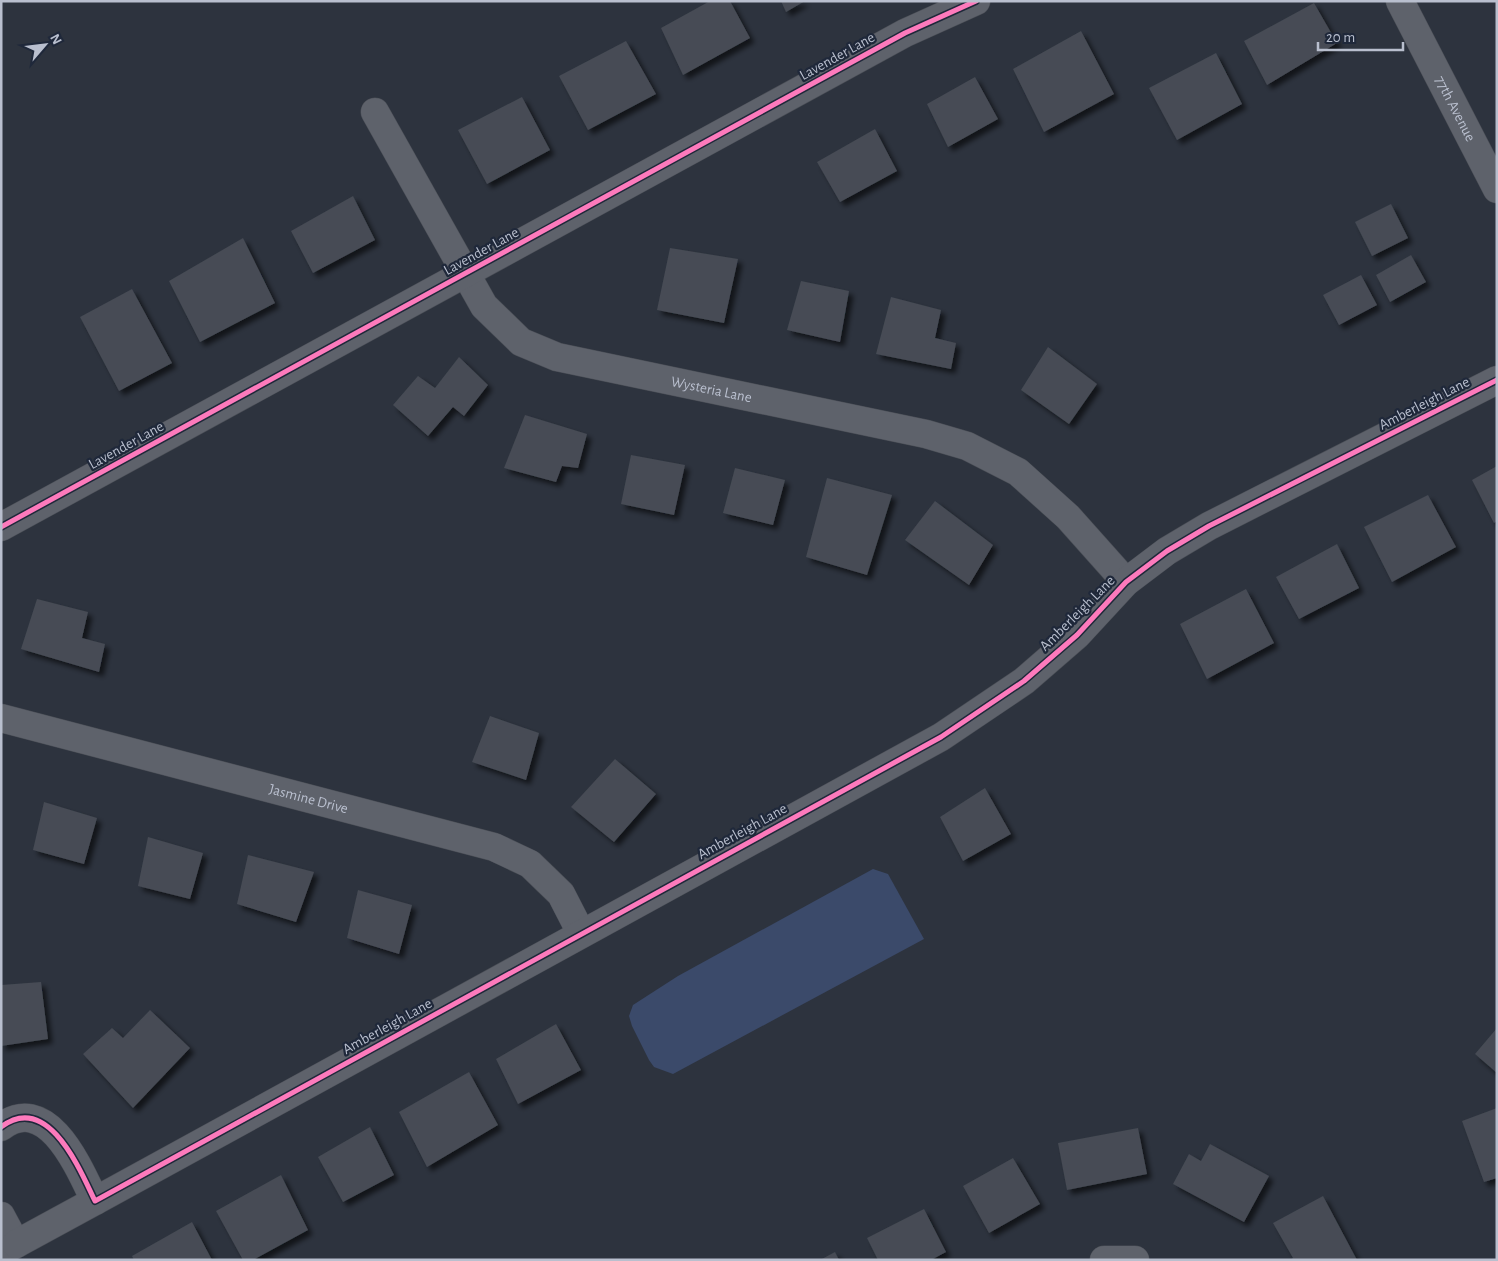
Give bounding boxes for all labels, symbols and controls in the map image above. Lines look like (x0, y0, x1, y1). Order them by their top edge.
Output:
north arrow (20, 20, 70, 70)
scale bar (1318, 20, 1403, 52)
street label: Lavender Lane (797, 30, 877, 83)
text: 20 m (1326, 30, 1355, 45)
text: N (47, 32, 64, 47)
street label: 77th Avenue (1432, 74, 1478, 144)
street label: Lavender Lane (441, 225, 521, 278)
street label: Wysteria Lane (670, 374, 753, 405)
street label: Amberleigh Lane (1376, 374, 1472, 433)
street label: Lavender Lane (86, 419, 166, 472)
street label: Amberleigh Lane (1037, 573, 1118, 654)
street label: Jasmine Drive (267, 781, 350, 817)
street label: Amberleigh Lane (695, 801, 789, 862)
street label: Amberleigh Lane (340, 996, 434, 1057)

